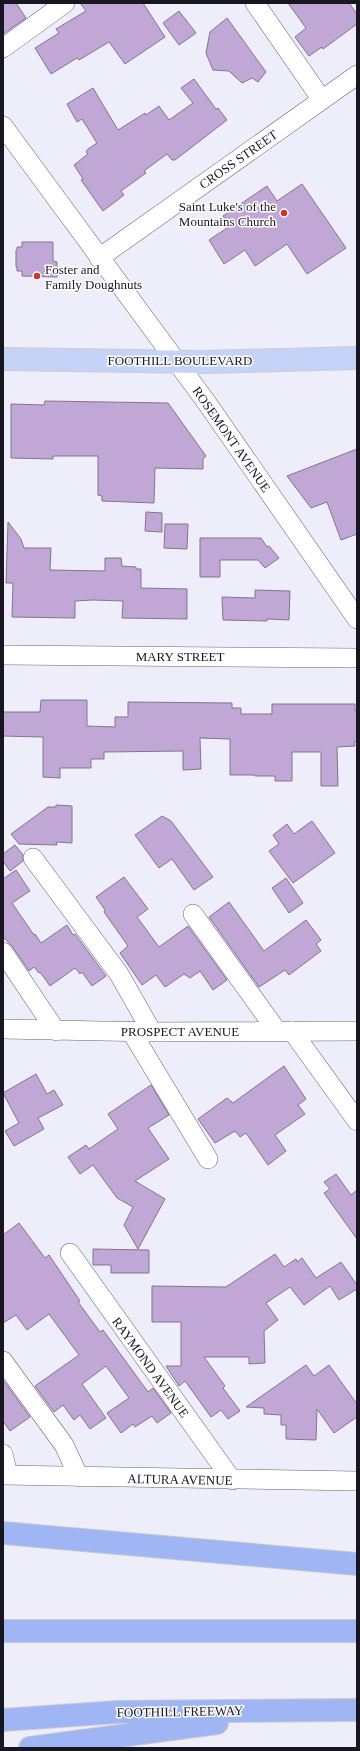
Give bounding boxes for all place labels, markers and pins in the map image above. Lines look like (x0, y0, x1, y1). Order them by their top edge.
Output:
place label: Saint Luke's of the Mountains Church (179, 199, 276, 229)
marker: Saint Luke's of the Mountains Church (279, 208, 289, 218)
place label: Foster and Family Doughnuts (45, 262, 142, 292)
marker: Foster and Family Doughnuts (32, 271, 42, 281)

